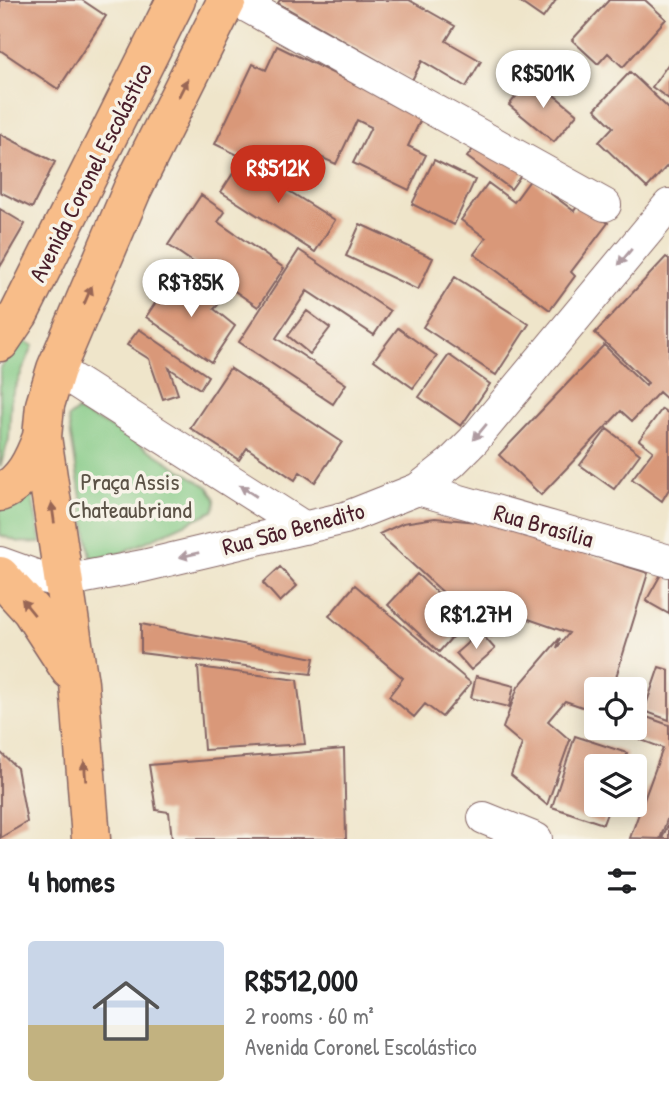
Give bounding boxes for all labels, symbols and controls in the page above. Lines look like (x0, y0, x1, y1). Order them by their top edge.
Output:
pin: R$501K (486, 50, 600, 110)
street label: Avenida Coronel Escolástico (21, 57, 159, 287)
text: R$501K (512, 57, 574, 88)
one-way arrow (178, 78, 189, 98)
pin: R$512K (221, 146, 335, 205)
text: R$512K (247, 152, 309, 183)
one-way arrow (618, 248, 633, 266)
pin: R$785K (134, 260, 248, 319)
text: R$785K (158, 266, 224, 297)
one-way arrow (82, 284, 93, 305)
one-way arrow (472, 423, 488, 441)
park label: Praça Assis Chateaubriand (68, 465, 192, 525)
one-way arrow (238, 485, 257, 498)
street label: Rua São Benedito (218, 494, 368, 562)
street label: Rua Brasília (491, 496, 597, 554)
one-way arrow (47, 502, 58, 524)
one-way arrow (178, 550, 200, 561)
pin: R$1.27M (411, 592, 541, 651)
text: R$1.27M (440, 598, 512, 629)
one-way arrow (21, 599, 36, 617)
map controls (584, 677, 647, 817)
button: locate (584, 677, 647, 740)
button: layers (584, 754, 647, 817)
one-way arrow (79, 760, 90, 782)
text: 4 homes (28, 861, 115, 901)
icon: filters (603, 862, 641, 900)
text: R$512,000 (245, 960, 358, 1000)
icon: home (84, 969, 168, 1053)
text: 2 rooms · 60 m² (245, 1000, 374, 1031)
text: Avenida Coronel Escolástico (245, 1031, 477, 1062)

